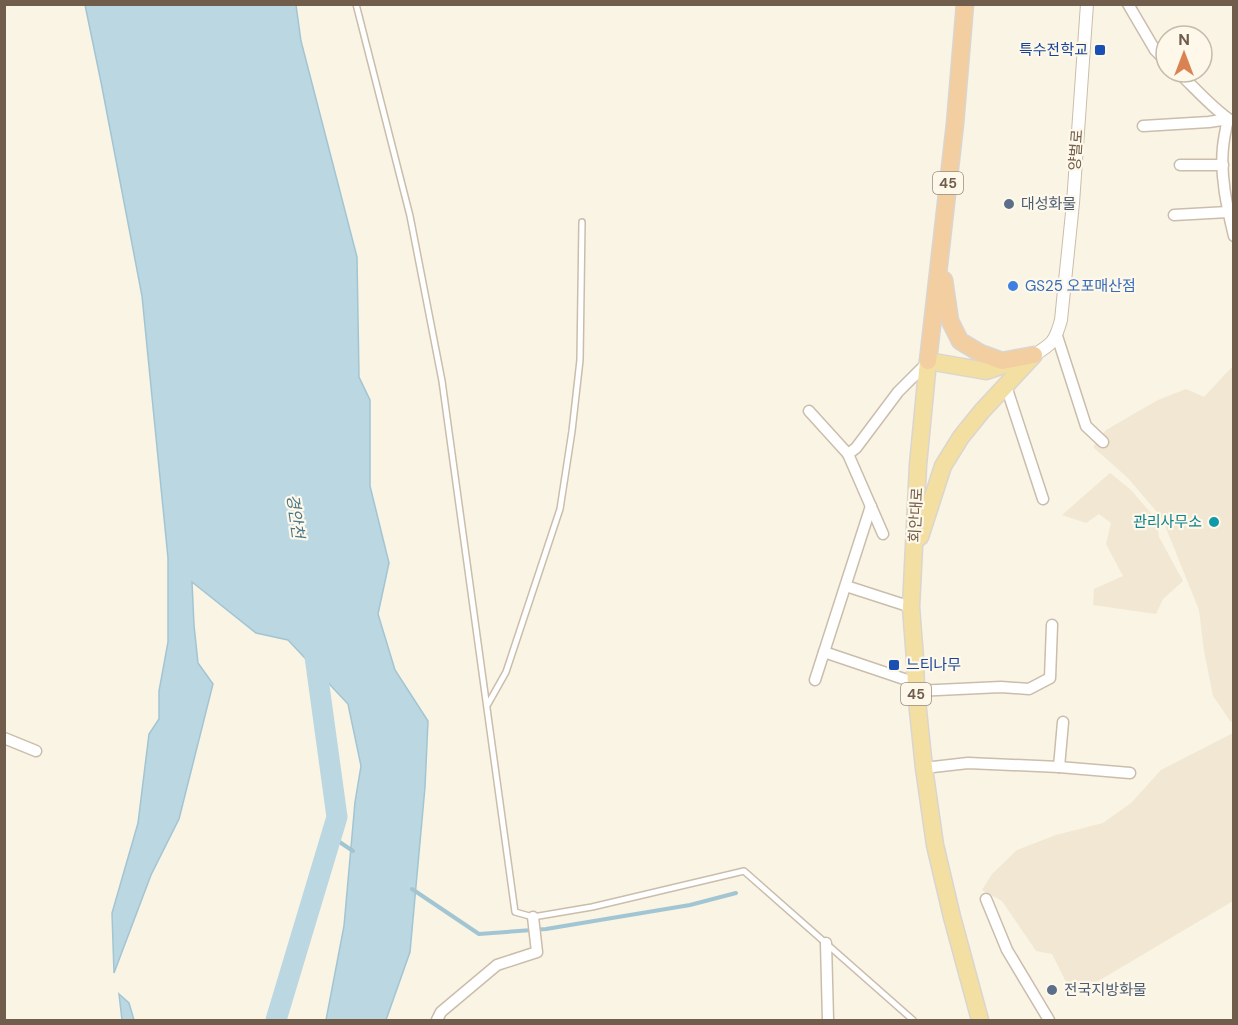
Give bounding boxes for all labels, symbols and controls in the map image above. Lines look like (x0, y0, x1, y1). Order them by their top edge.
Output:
north arrow (1154, 24, 1214, 84)
text: N (1178, 29, 1190, 50)
place label: 특수전학교 (1019, 40, 1088, 60)
marker: 특수전학교 (1093, 43, 1107, 57)
street label: 양벌로 (1065, 129, 1087, 171)
road number: 45 (933, 172, 963, 194)
place label: 대성화물 (1021, 194, 1076, 214)
marker: 대성화물 (1002, 197, 1016, 211)
place label: GS25 오포매산점 (1025, 276, 1136, 296)
marker: GS25 오포매산점 (1006, 279, 1020, 293)
street label: 회안대로 (905, 487, 927, 543)
water label: 경안천 (282, 493, 309, 542)
place label: 관리사무소 (1133, 512, 1202, 532)
marker: 관리사무소 (1207, 515, 1221, 529)
place label: 느티나무 (906, 655, 961, 675)
marker: 느티나무 (887, 658, 901, 672)
road number: 45 (901, 683, 931, 705)
place label: 전국지방화물 (1064, 980, 1147, 1000)
marker: 전국지방화물 (1045, 983, 1059, 997)

